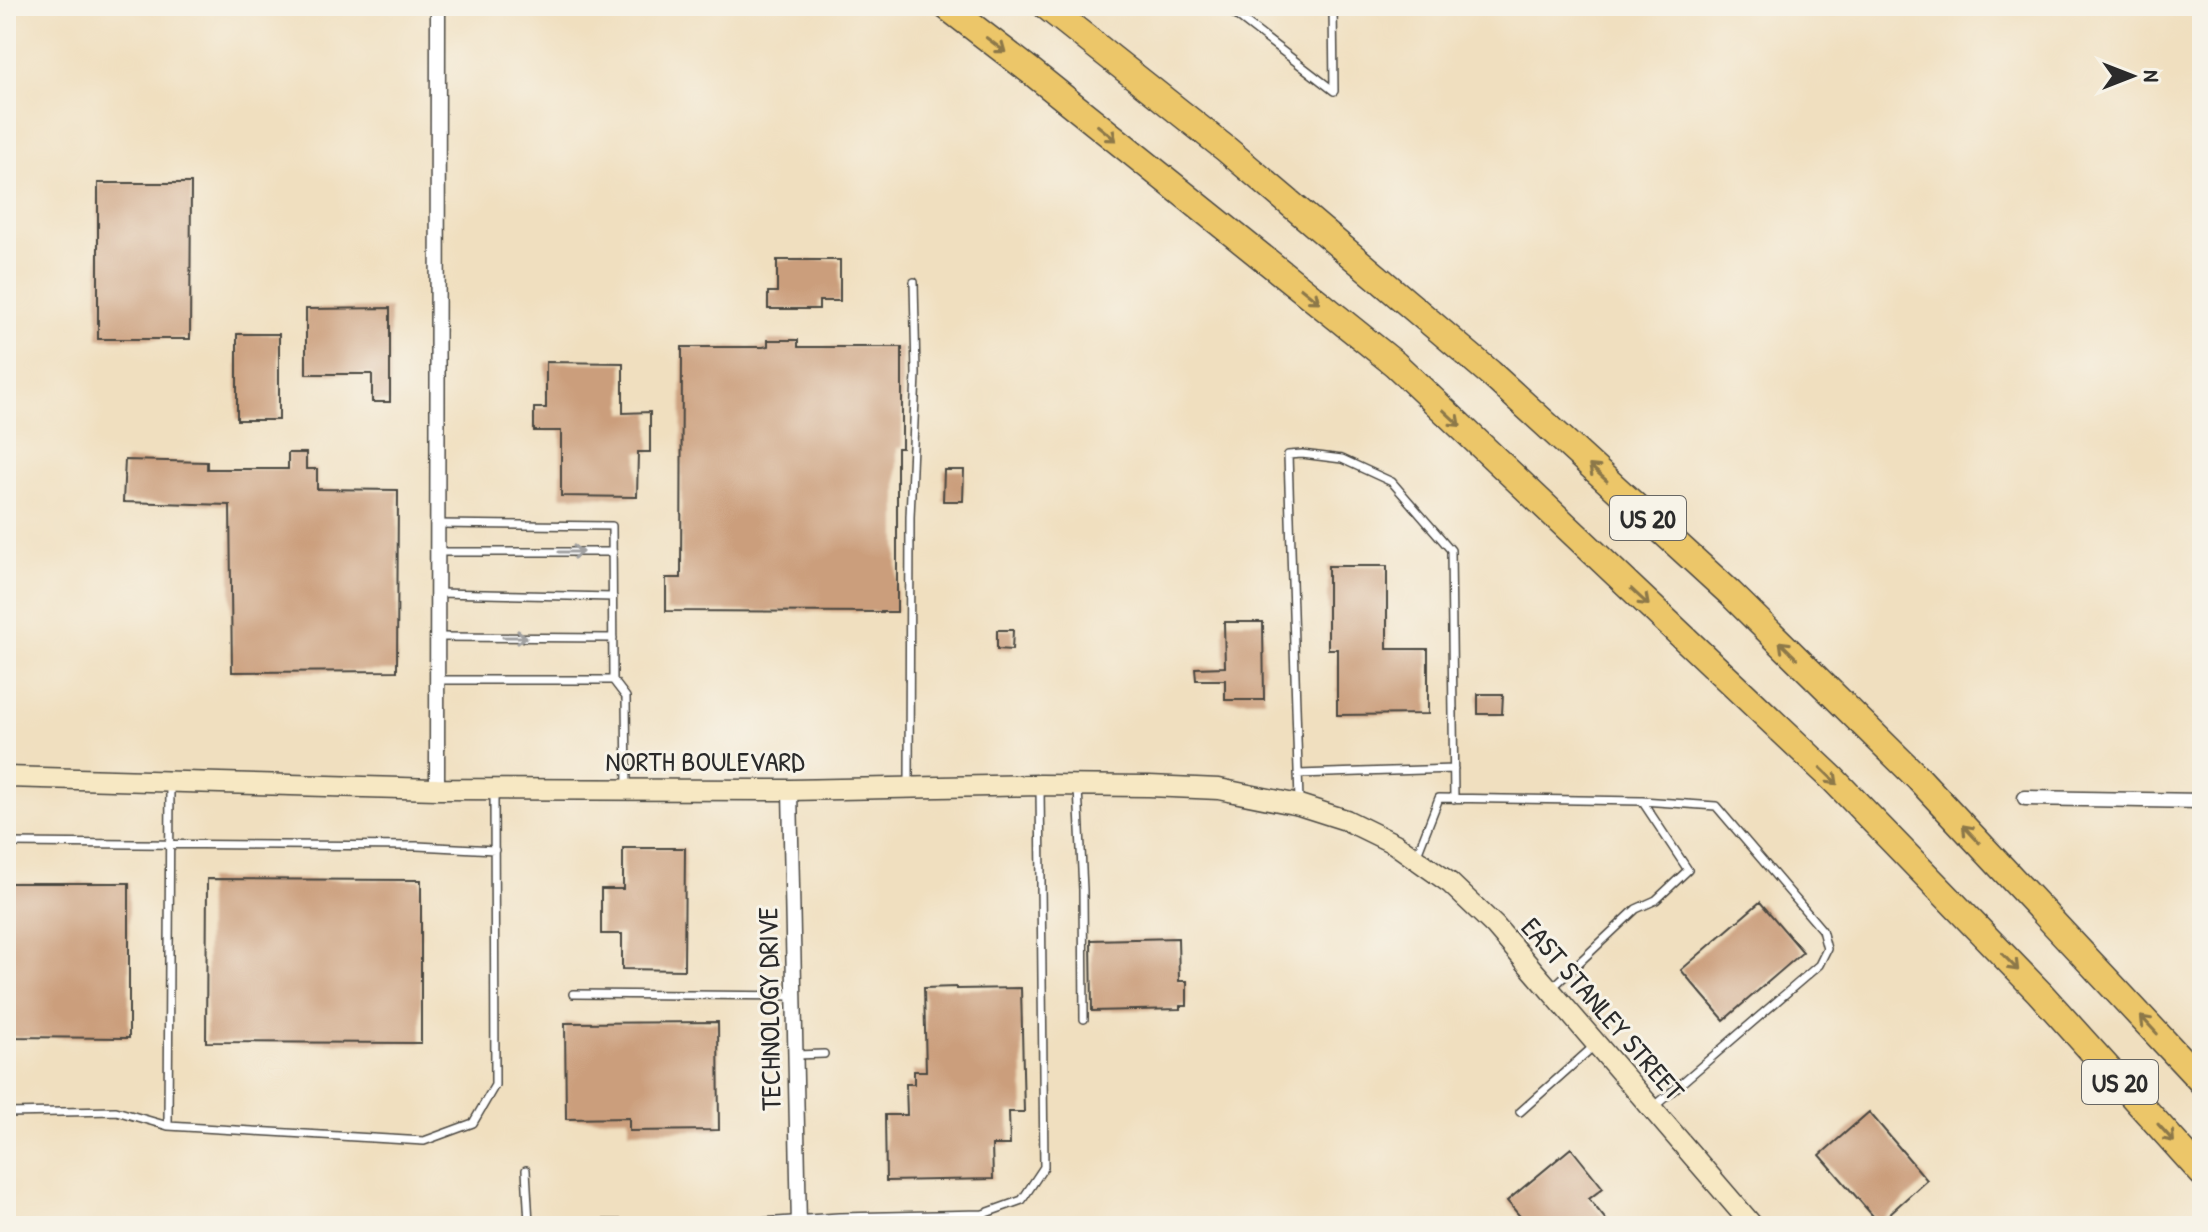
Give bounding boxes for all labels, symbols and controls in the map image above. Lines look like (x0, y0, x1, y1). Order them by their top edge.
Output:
one-way arrow (985, 36, 1006, 53)
north arrow (2092, 36, 2172, 116)
text: N (2137, 70, 2167, 82)
one-way arrow (1096, 124, 1117, 141)
one-way arrow (1299, 287, 1320, 304)
one-way arrow (1442, 408, 1462, 427)
one-way arrow (1589, 464, 1609, 482)
road number: US 20 (1610, 496, 1686, 540)
one-way arrow (557, 544, 584, 560)
one-way arrow (1630, 587, 1650, 605)
one-way arrow (501, 630, 528, 645)
one-way arrow (1779, 641, 1798, 660)
street label: NORTH BOULEVARD (605, 742, 805, 780)
one-way arrow (1819, 766, 1838, 785)
one-way arrow (1963, 825, 1981, 845)
street label: TECHNOLOGY DRIVE (748, 907, 790, 1111)
street label: EAST STANLEY STREET (1513, 909, 1694, 1109)
one-way arrow (2000, 952, 2019, 971)
one-way arrow (2140, 1015, 2158, 1035)
road number: US 20 (2082, 1060, 2158, 1104)
one-way arrow (2156, 1122, 2175, 1143)

